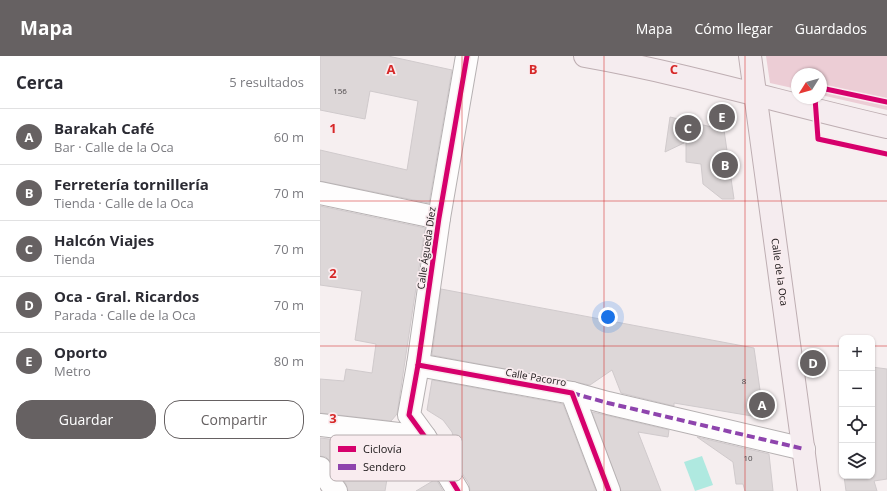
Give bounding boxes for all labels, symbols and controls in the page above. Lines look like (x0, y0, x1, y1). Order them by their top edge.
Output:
text: Mapa (20, 15, 73, 41)
text: Mapa (636, 19, 672, 38)
text: Cómo llegar (694, 19, 773, 38)
text: Guardados (795, 19, 867, 38)
text: A (387, 60, 396, 78)
text: B (529, 60, 538, 78)
text: C (670, 60, 678, 78)
north arrow (791, 68, 827, 104)
text: Cerca (16, 71, 64, 94)
text: 5 resultados (229, 73, 304, 91)
house number: 156 (333, 85, 347, 96)
pin: E (709, 102, 735, 132)
pin: C (675, 113, 701, 143)
text: Barakah Café (54, 118, 154, 138)
text: 1 (329, 119, 337, 137)
text: A (25, 128, 33, 146)
text: 60 m (274, 128, 304, 146)
text: Bar · Calle de la Oca (54, 138, 174, 156)
pin: B (712, 150, 738, 180)
text: Ferretería tornillería (54, 174, 209, 194)
text: B (25, 184, 33, 202)
text: 70 m (274, 184, 304, 202)
text: Tienda · Calle de la Oca (54, 194, 194, 212)
street label: Calle Águeda Díez (413, 206, 439, 290)
text: Halcón Viajes (54, 230, 154, 250)
street label: Calle de la Oca (768, 237, 792, 307)
text: C (25, 240, 33, 258)
text: 70 m (274, 240, 304, 258)
text: Tienda (54, 250, 95, 268)
text: 2 (329, 264, 337, 282)
text: Oca - Gral. Ricardos (54, 286, 199, 306)
text: D (24, 296, 34, 314)
text: 70 m (274, 296, 304, 314)
text: Parada · Calle de la Oca (54, 306, 196, 324)
your location (598, 307, 618, 327)
map controls (839, 335, 875, 479)
button: + (839, 335, 875, 371)
text: Oporto (54, 342, 107, 362)
pin: D (800, 348, 826, 378)
text: E (25, 352, 33, 370)
text: 80 m (274, 352, 304, 370)
text: Metro (54, 362, 91, 380)
street label: Calle Pacorro (504, 365, 568, 389)
button: − (839, 371, 875, 407)
house number: 8 (742, 375, 747, 386)
pin: A (749, 390, 775, 420)
button: Guardar (16, 400, 156, 439)
button: Compartir (164, 400, 304, 439)
button: locate (839, 407, 875, 443)
text: 3 (329, 409, 337, 427)
legend (330, 435, 462, 481)
text: Ciclovía (363, 441, 402, 456)
button: layers (839, 443, 875, 479)
house number: 10 (743, 452, 753, 463)
text: Sendero (363, 459, 406, 474)

